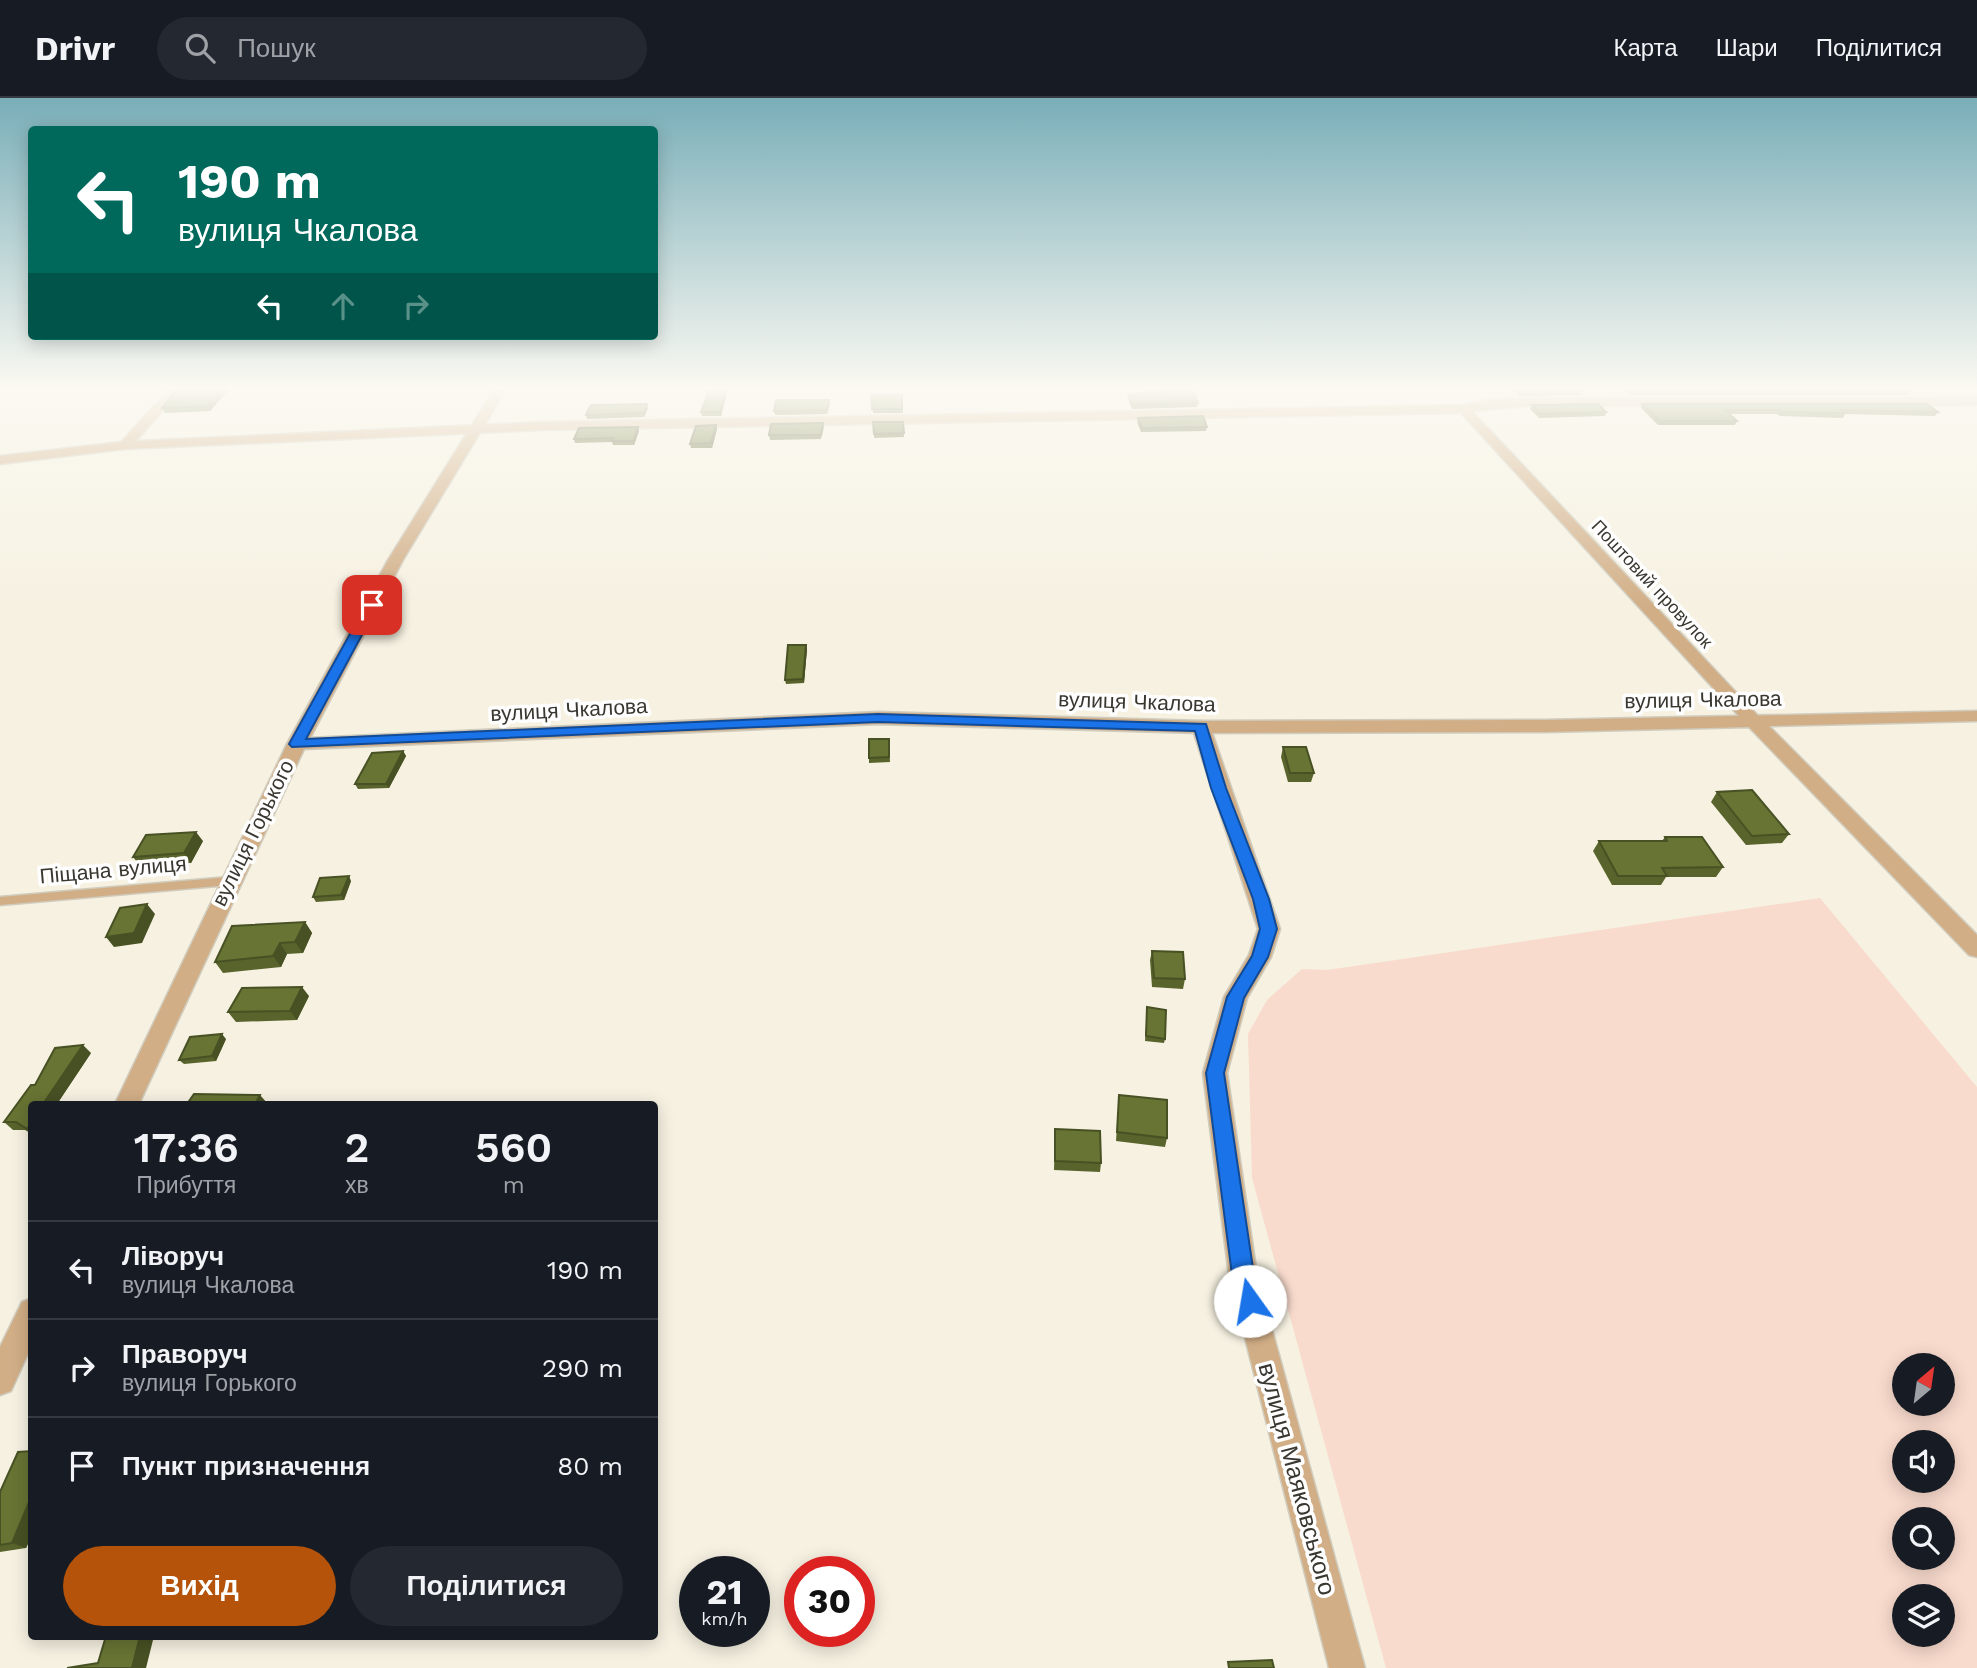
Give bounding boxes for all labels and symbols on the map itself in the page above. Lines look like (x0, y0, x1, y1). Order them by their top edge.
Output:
street label: Поштовий провулок (1588, 515, 1717, 652)
pin (342, 575, 402, 635)
street label: вулиця Чкалова (1058, 686, 1216, 717)
street label: вулиця Чкалова (1624, 686, 1782, 713)
street label: вулиця Чкалова (490, 693, 649, 726)
street label: вулиця Горького (206, 756, 299, 910)
street label: Піщана вулиця (39, 851, 187, 888)
position arrow (1213, 1264, 1287, 1338)
north arrow (1892, 1353, 1955, 1416)
street label: вулиця Маяковського (1252, 1360, 1342, 1598)
speed limit sign: 30 (784, 1556, 875, 1647)

